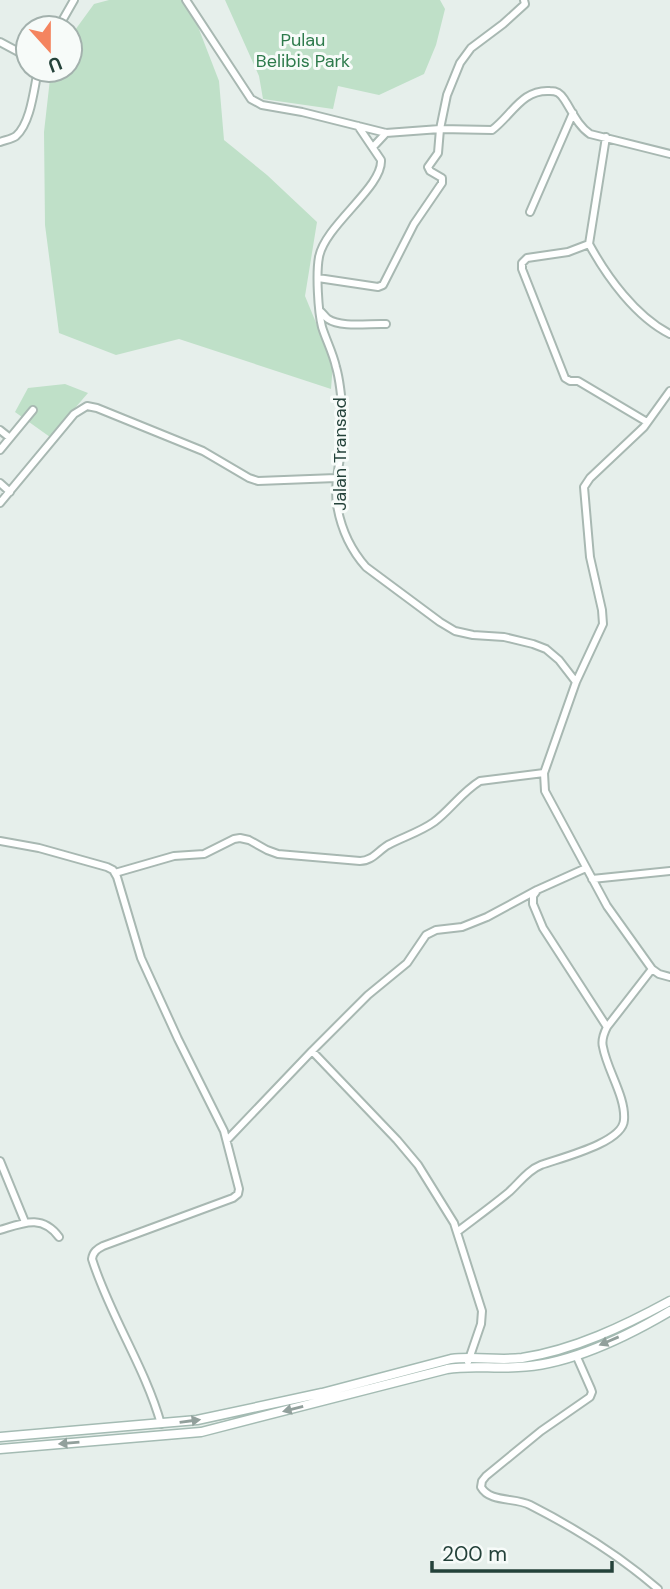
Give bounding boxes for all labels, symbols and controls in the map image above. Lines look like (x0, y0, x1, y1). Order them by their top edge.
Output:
north arrow (14, 14, 84, 84)
park label: Pulau Belibis Park (256, 28, 350, 73)
text: U (44, 50, 65, 78)
street label: Jalan Transad (328, 397, 352, 511)
one-way arrow (598, 1336, 619, 1347)
one-way arrow (282, 1404, 304, 1415)
one-way arrow (179, 1415, 201, 1426)
one-way arrow (57, 1438, 79, 1449)
scale bar (432, 1530, 612, 1574)
text: 200 m (442, 1540, 507, 1568)

